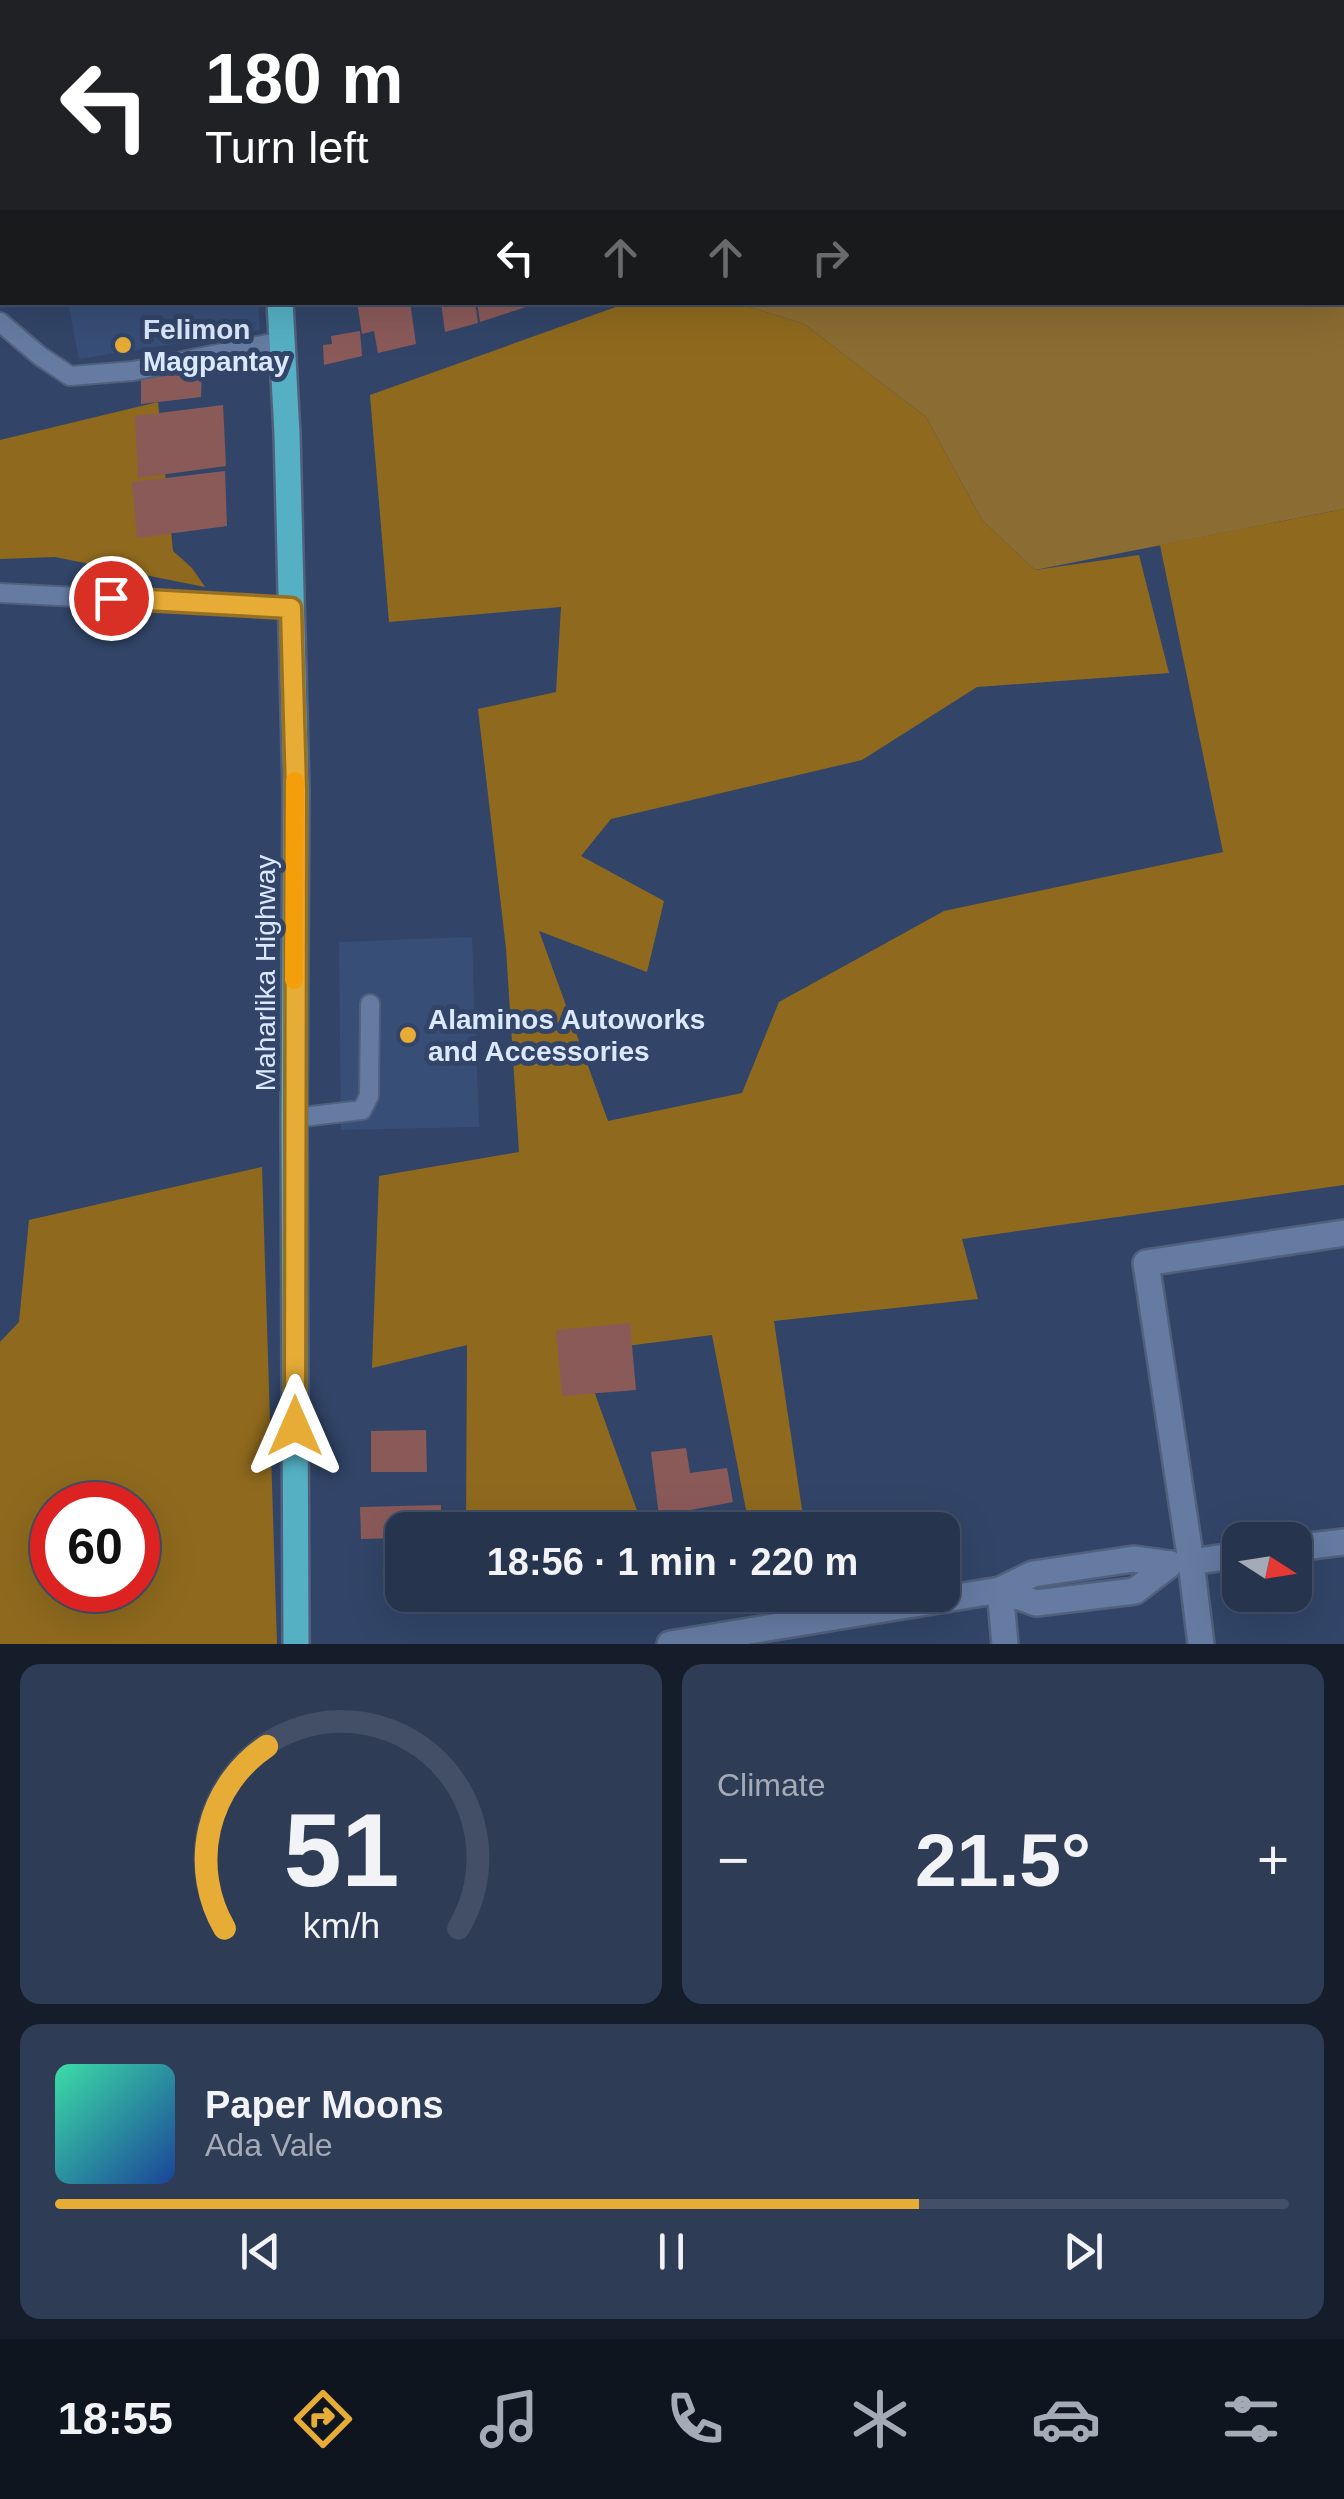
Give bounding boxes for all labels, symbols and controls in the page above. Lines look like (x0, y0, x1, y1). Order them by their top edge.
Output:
icon: left (40, 40, 170, 170)
text: 180 m (205, 40, 403, 118)
text: Turn left (205, 122, 368, 173)
icon: left (488, 230, 543, 285)
icon: ahead (593, 230, 648, 285)
icon: ahead (698, 230, 753, 285)
icon: right (803, 230, 858, 285)
place label: Felimon Magpantay (143, 314, 290, 377)
marker: Felimon Magpantay (112, 334, 134, 356)
pin (69, 556, 154, 641)
icon: arrive (84, 571, 139, 626)
street label: Maharlika Highway (250, 855, 281, 1091)
place label: Alaminos Autoworks and Accessories (428, 1004, 705, 1067)
marker: Alaminos Autoworks and Accessories (397, 1024, 419, 1046)
position arrow (243, 1374, 347, 1478)
speed limit sign: 60 (30, 1482, 160, 1612)
north arrow (1222, 1522, 1312, 1612)
map controls (1222, 1522, 1312, 1612)
text: 18:56 · 1 min · 220 m (487, 1541, 858, 1583)
text: Climate (717, 1767, 825, 1803)
text: 51 (283, 1792, 399, 1908)
text: 21.5° (915, 1818, 1091, 1902)
text: − (717, 1829, 749, 1891)
text: + (1257, 1829, 1289, 1891)
text: km/h (302, 1906, 380, 1946)
text: Paper Moons (205, 2084, 444, 2126)
text: Ada Vale (205, 2127, 333, 2163)
icon: previous (233, 2224, 288, 2279)
icon: pause (644, 2224, 699, 2279)
icon: next (1056, 2224, 1111, 2279)
icon: directions (288, 2384, 358, 2454)
icon: music (474, 2384, 544, 2454)
icon: phone (660, 2384, 730, 2454)
icon: climate (845, 2384, 915, 2454)
icon: car (1031, 2384, 1101, 2454)
icon: filters (1216, 2384, 1286, 2454)
text: 18:55 (58, 2393, 173, 2444)

